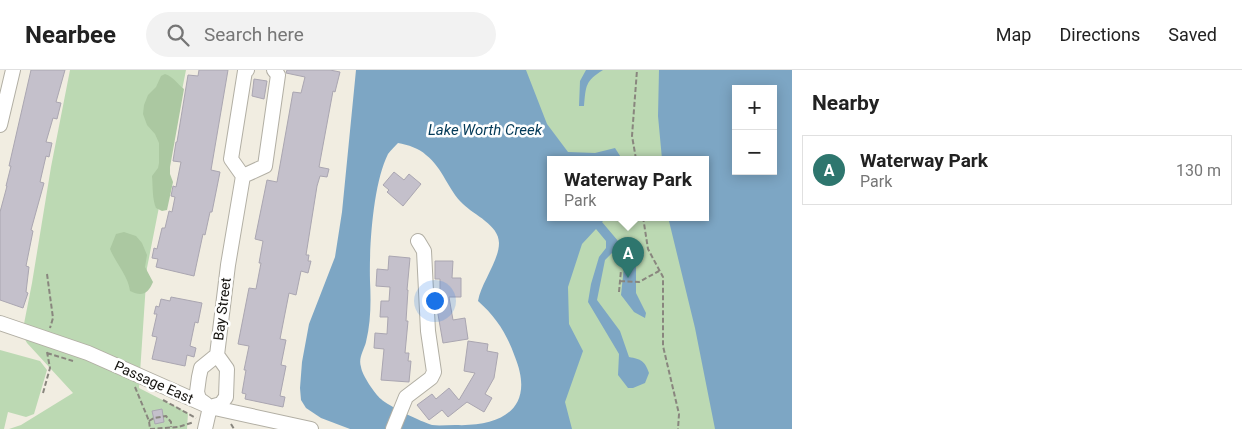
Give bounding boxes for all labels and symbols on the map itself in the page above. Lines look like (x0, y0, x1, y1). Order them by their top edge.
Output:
water label: Lake Worth Creek (428, 121, 543, 139)
pin: A (612, 237, 644, 278)
street label: Bay Street (210, 276, 234, 341)
your location (422, 288, 448, 314)
street label: Passage East (112, 357, 196, 407)

